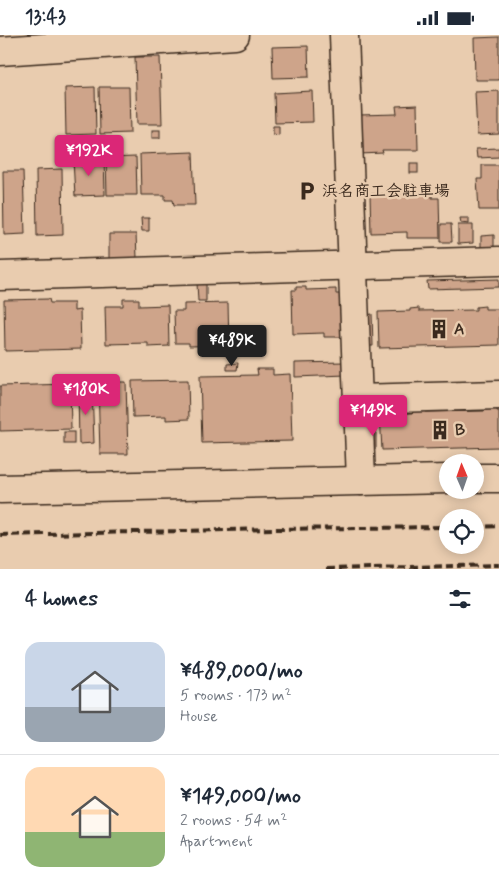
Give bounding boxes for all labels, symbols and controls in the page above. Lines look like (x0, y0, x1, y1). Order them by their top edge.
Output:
text: 13:43 (25, 5, 66, 30)
pin: ¥192K (54, 135, 124, 177)
text: ¥192K (66, 140, 112, 161)
parking icon: 浜名商工会駐車場 (296, 180, 318, 202)
place label: 浜名商工会駐車場 (322, 181, 450, 202)
building icon: A (428, 318, 450, 340)
place label: A (454, 319, 464, 340)
pin: ¥489K (197, 325, 267, 367)
text: ¥489K (208, 330, 256, 351)
pin: ¥180K (51, 373, 121, 416)
text: ¥180K (63, 379, 109, 400)
pin: ¥149K (338, 395, 408, 437)
text: ¥149K (350, 400, 396, 421)
building icon: B (429, 419, 451, 441)
place label: B (455, 420, 465, 441)
north arrow (439, 454, 484, 499)
map controls (439, 454, 484, 554)
button: locate (439, 509, 484, 554)
text: 4 homes (25, 585, 98, 613)
icon: filters (446, 585, 474, 613)
text: ¥489,000/mo (180, 657, 303, 685)
icon: home (65, 662, 125, 722)
text: 5 rooms · 173 m² (180, 685, 292, 706)
text: House (180, 706, 218, 727)
text: ¥149,000/mo (180, 782, 301, 810)
icon: home (65, 787, 125, 847)
text: 2 rooms · 54 m² (180, 810, 287, 831)
text: Apartment (180, 831, 253, 852)

